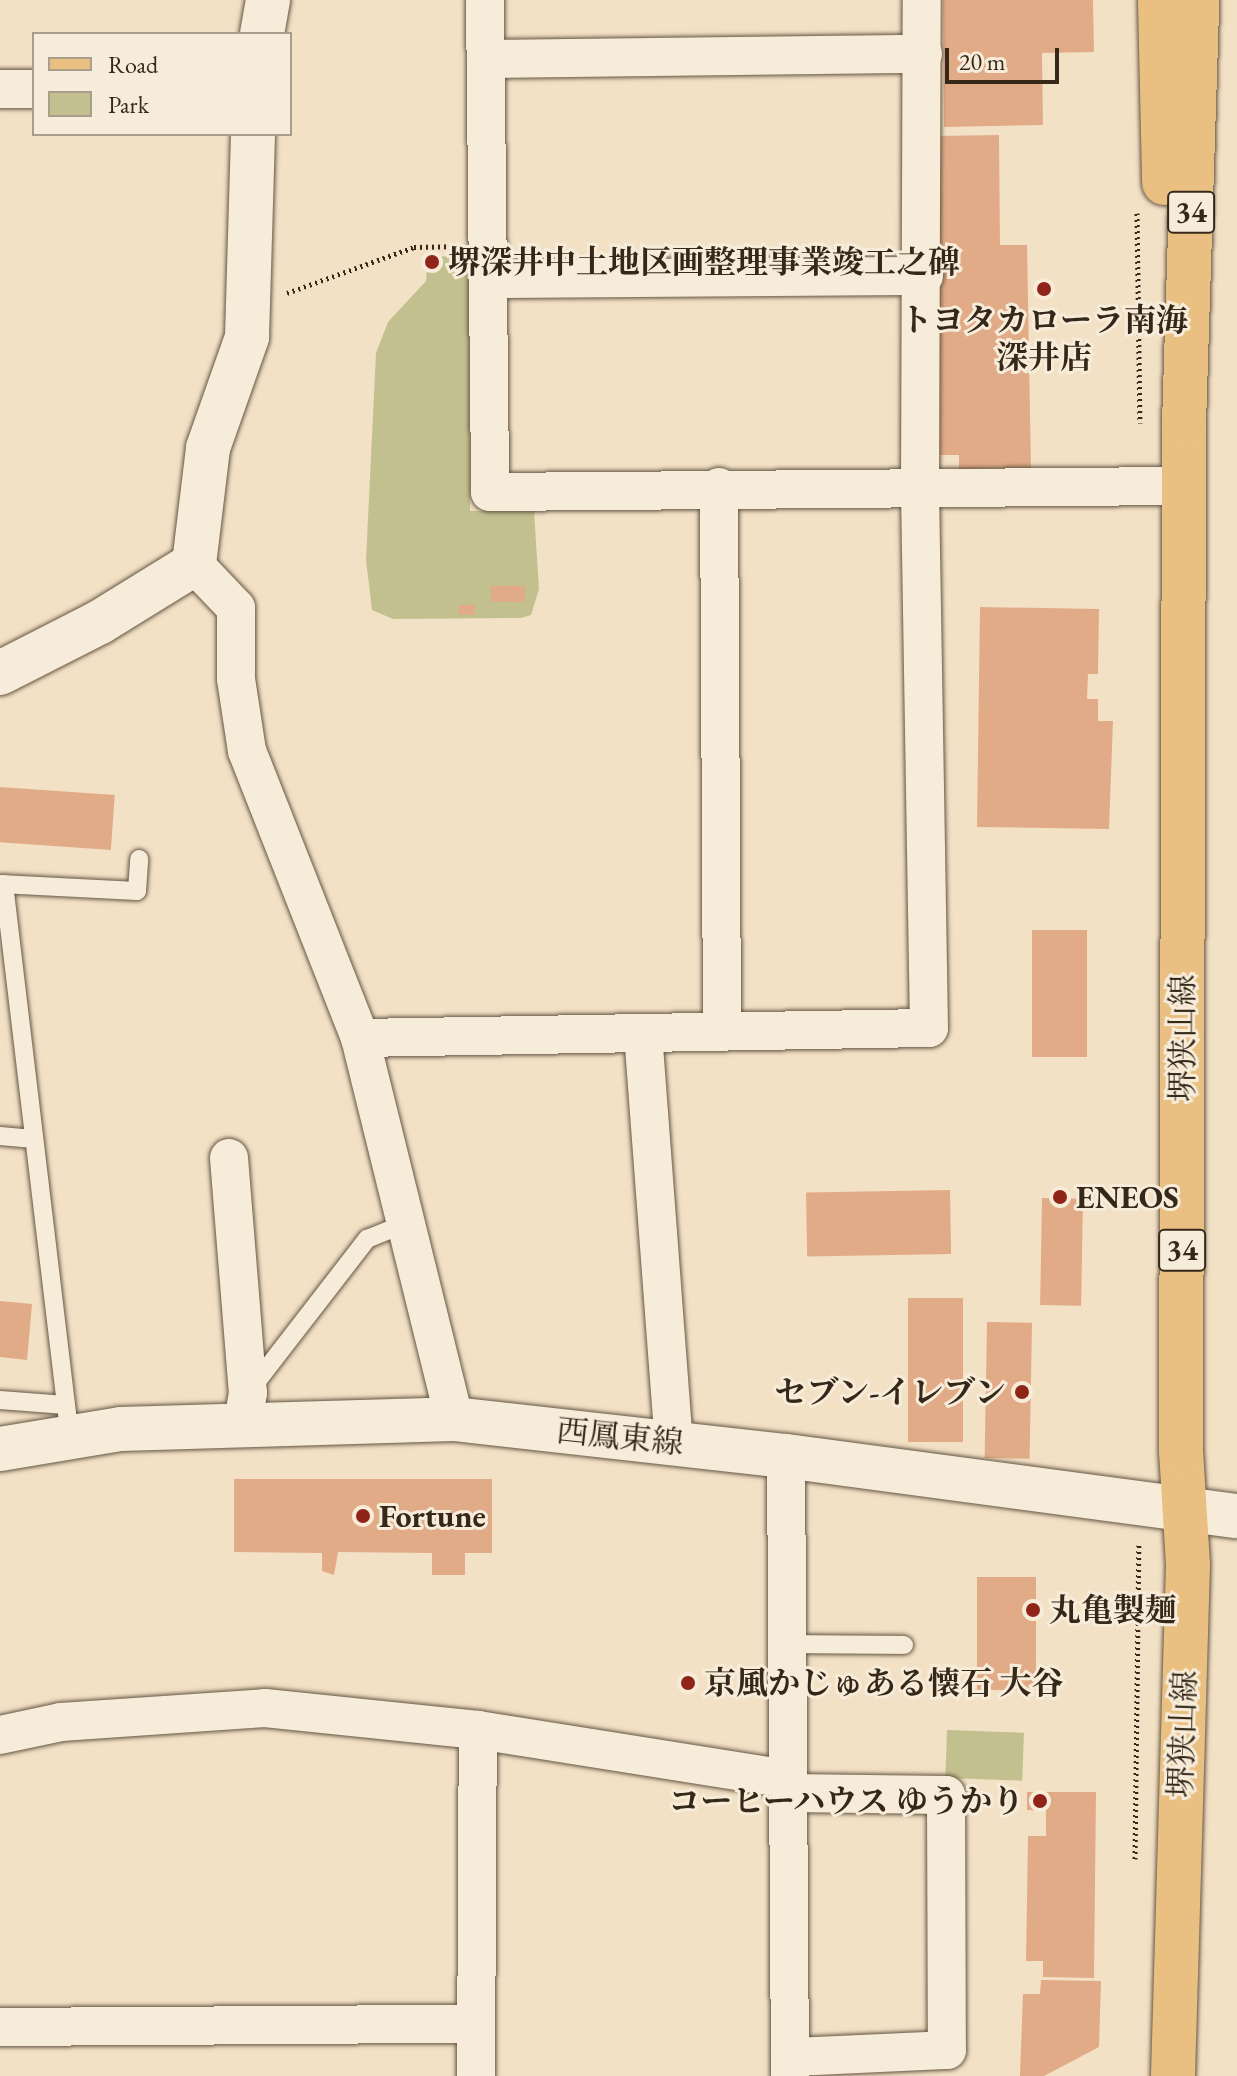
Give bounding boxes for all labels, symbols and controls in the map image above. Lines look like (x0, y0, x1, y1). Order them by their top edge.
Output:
legend (32, 32, 292, 136)
scale bar (949, 32, 1063, 82)
text: 20 m (959, 46, 1006, 77)
text: Road (108, 49, 158, 80)
text: Park (108, 89, 149, 120)
road number: 34 (1167, 186, 1215, 238)
place label: 堺深井中土地区画整理事業竣工之碑 (448, 243, 960, 281)
marker: 堺深井中土地区画整理事業竣工之碑 (423, 253, 441, 271)
marker: トヨタカローラ南海 深井店 (1035, 280, 1053, 298)
place label: トヨタカローラ南海 深井店 (900, 302, 1188, 377)
street label: 堺狭山線 (1164, 974, 1202, 1102)
place label: ENEOS (1076, 1178, 1179, 1216)
marker: ENEOS (1051, 1188, 1069, 1206)
road number: 34 (1158, 1224, 1206, 1276)
place label: セブン-イレブン (772, 1373, 1006, 1411)
marker: セブン-イレブン (1013, 1383, 1031, 1401)
street label: 西鳳東線 (554, 1411, 686, 1463)
place label: Fortune (379, 1497, 486, 1535)
marker: Fortune (354, 1507, 372, 1525)
place label: 丸亀製麺 (1049, 1591, 1177, 1629)
marker: 丸亀製麺 (1024, 1601, 1042, 1619)
place label: 京風かじゅある懐石 大谷 (704, 1664, 1064, 1702)
street label: 堺狭山線 (1162, 1669, 1204, 1799)
marker: 京風かじゅある懐石 大谷 (679, 1674, 697, 1692)
place label: コーヒーハウス ゆうかり (666, 1782, 1024, 1820)
marker: コーヒーハウス ゆうかり (1031, 1792, 1049, 1810)

